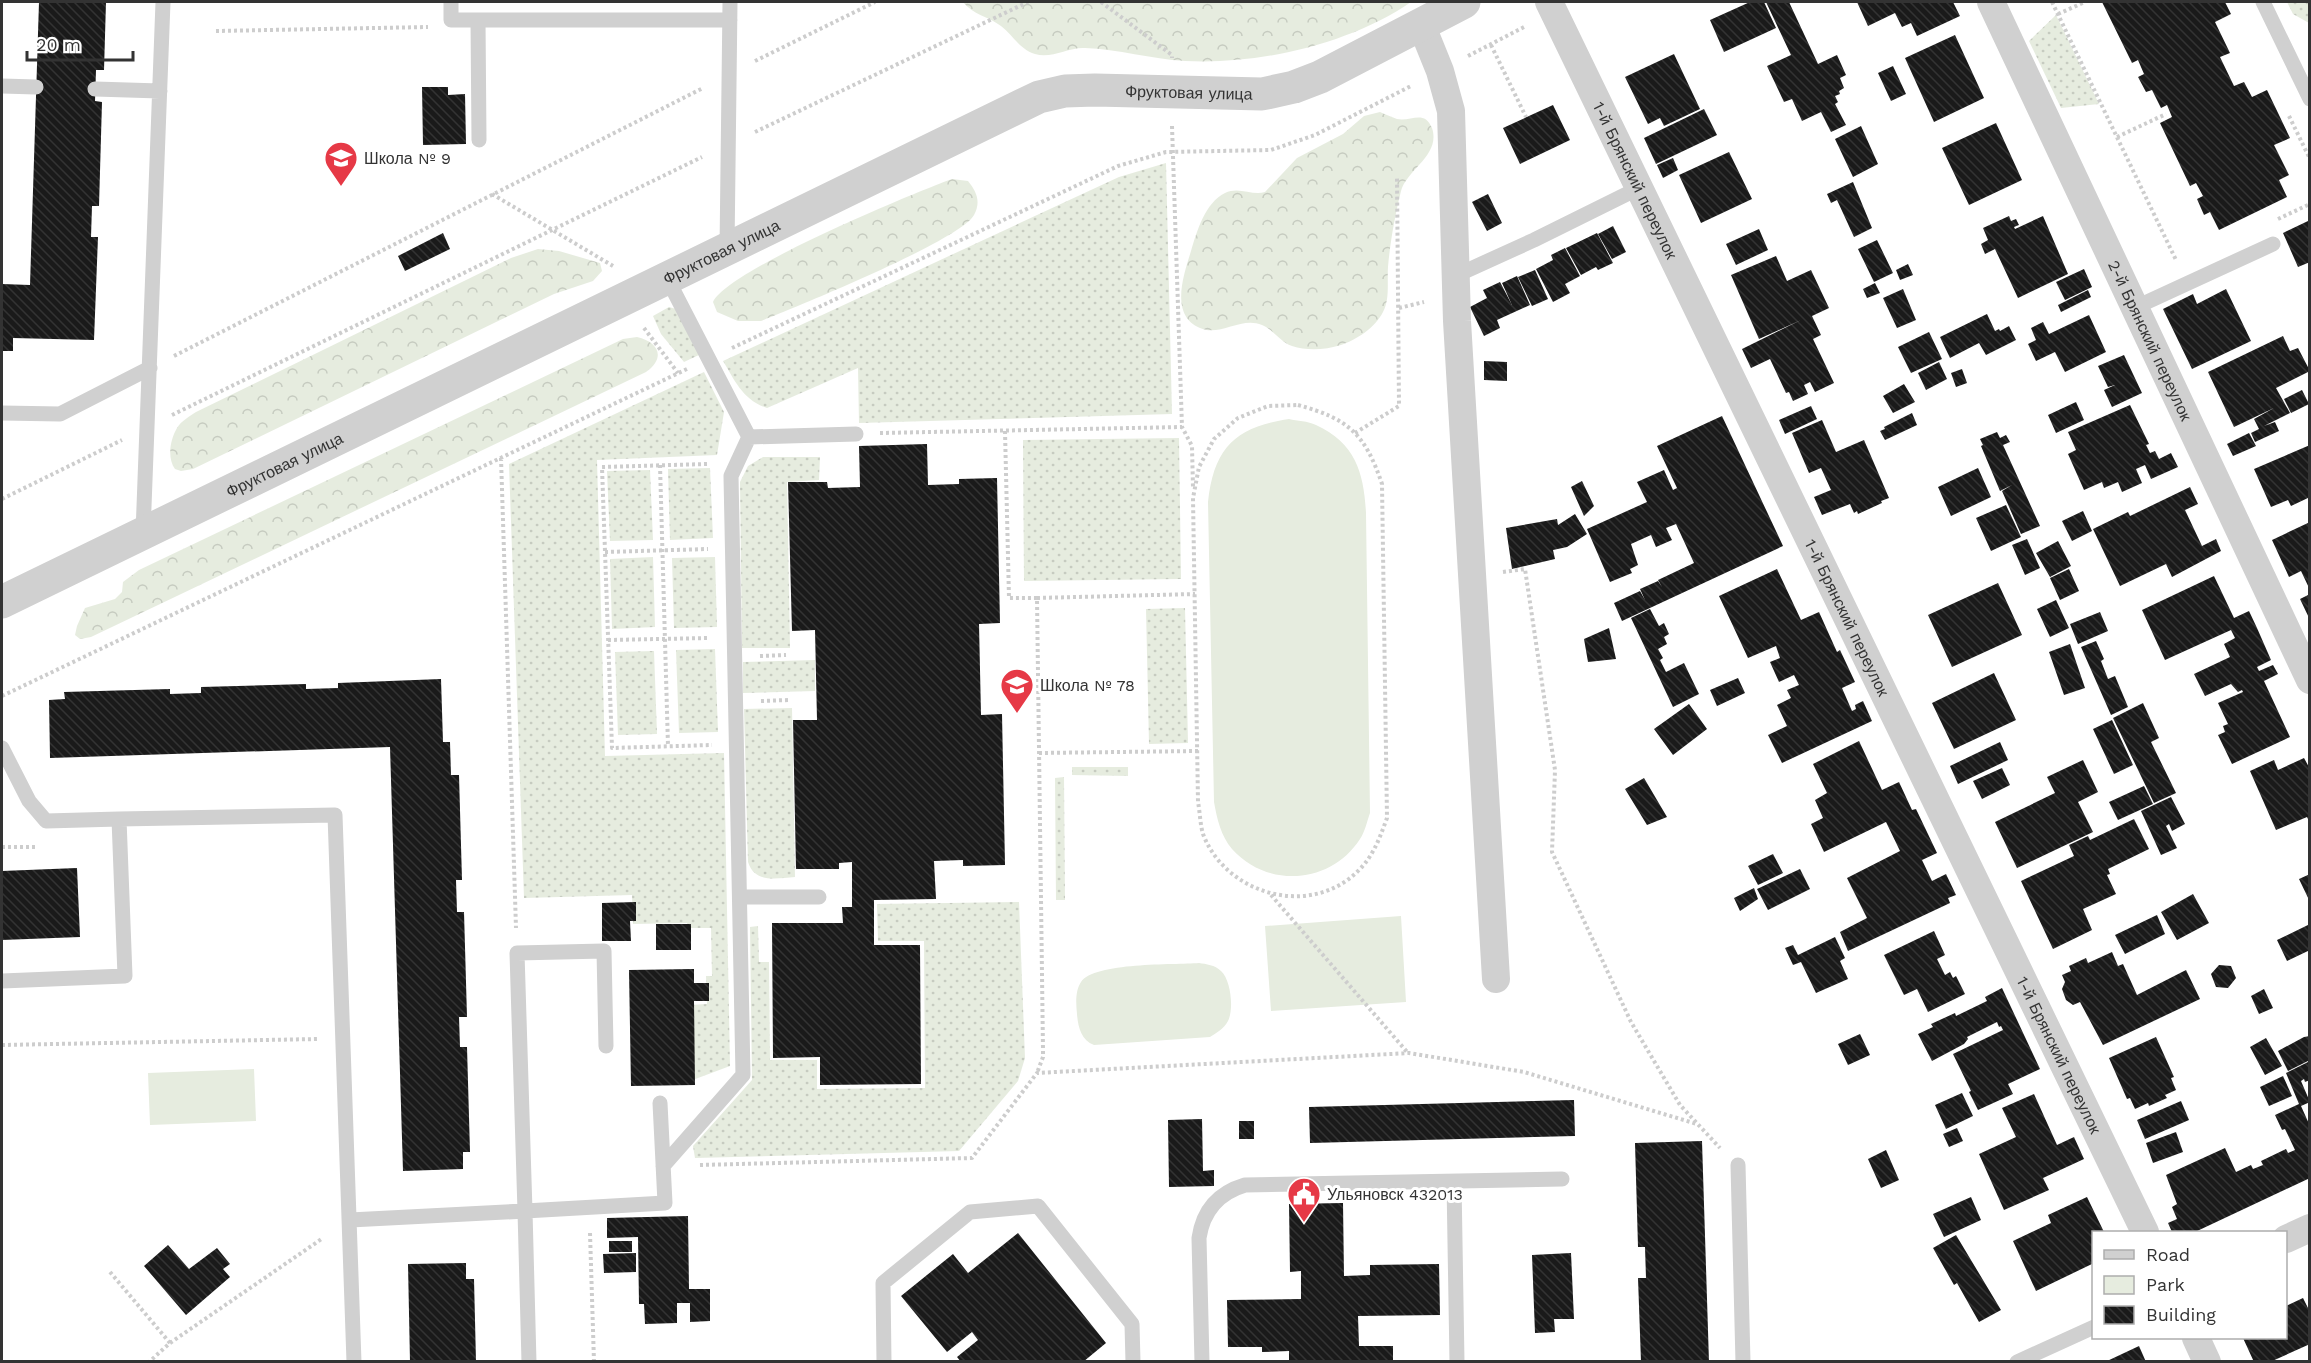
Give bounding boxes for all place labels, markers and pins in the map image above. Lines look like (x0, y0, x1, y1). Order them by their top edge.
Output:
school or university icon: Школа № 9 (323, 140, 359, 187)
place label: Школа № 9 (364, 149, 451, 168)
school or university icon: Школа № 78 (999, 667, 1035, 714)
place label: Школа № 78 (1040, 676, 1135, 695)
public building icon: Ульяновск 432013 (1286, 1176, 1322, 1223)
place label: Ульяновск 432013 (1327, 1185, 1463, 1204)

